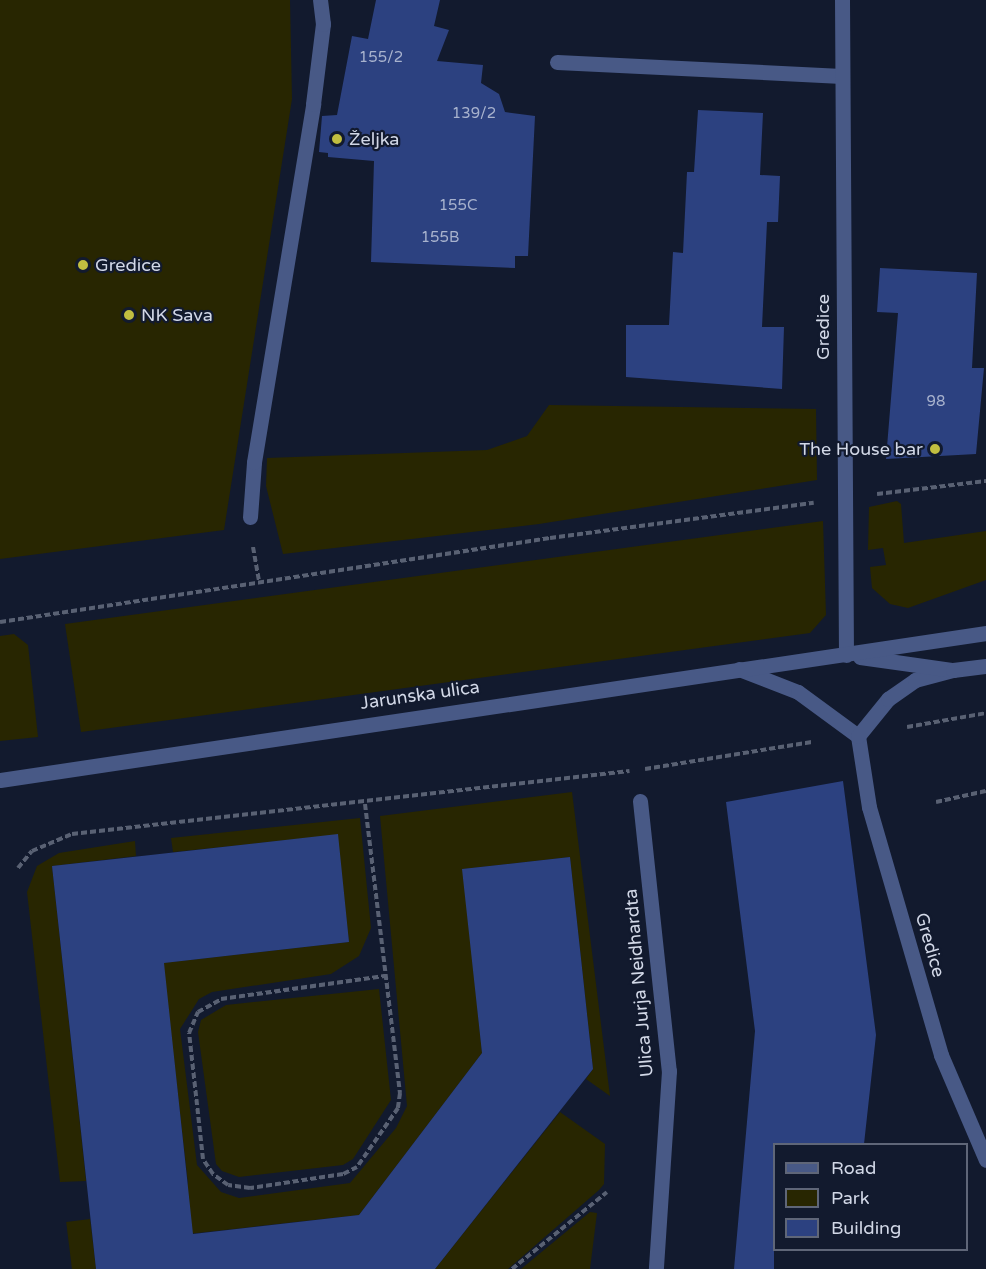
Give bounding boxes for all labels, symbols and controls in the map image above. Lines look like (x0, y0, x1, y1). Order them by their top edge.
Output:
house number: 155/2 (359, 49, 403, 67)
house number: 139/2 (452, 105, 496, 123)
place label: Željka (349, 128, 399, 150)
marker: Željka (330, 132, 344, 146)
house number: 155C (439, 197, 477, 215)
house number: 155B (421, 229, 459, 247)
place label: Gredice (95, 254, 161, 276)
marker: Gredice (76, 258, 90, 272)
street label: Gredice (812, 294, 834, 360)
place label: NK Sava (141, 304, 213, 326)
marker: NK Sava (122, 308, 136, 322)
house number: 98 (927, 393, 945, 411)
place label: The House bar (799, 438, 923, 460)
marker: The House bar (928, 442, 942, 456)
street label: Jarunska ulica (359, 676, 481, 714)
street label: Ulica Jurja Neidhardta (620, 888, 658, 1078)
street label: Gredice (911, 910, 949, 980)
legend (773, 1143, 968, 1251)
text: Road (831, 1157, 876, 1179)
text: Park (831, 1187, 869, 1209)
text: Building (831, 1217, 901, 1239)

